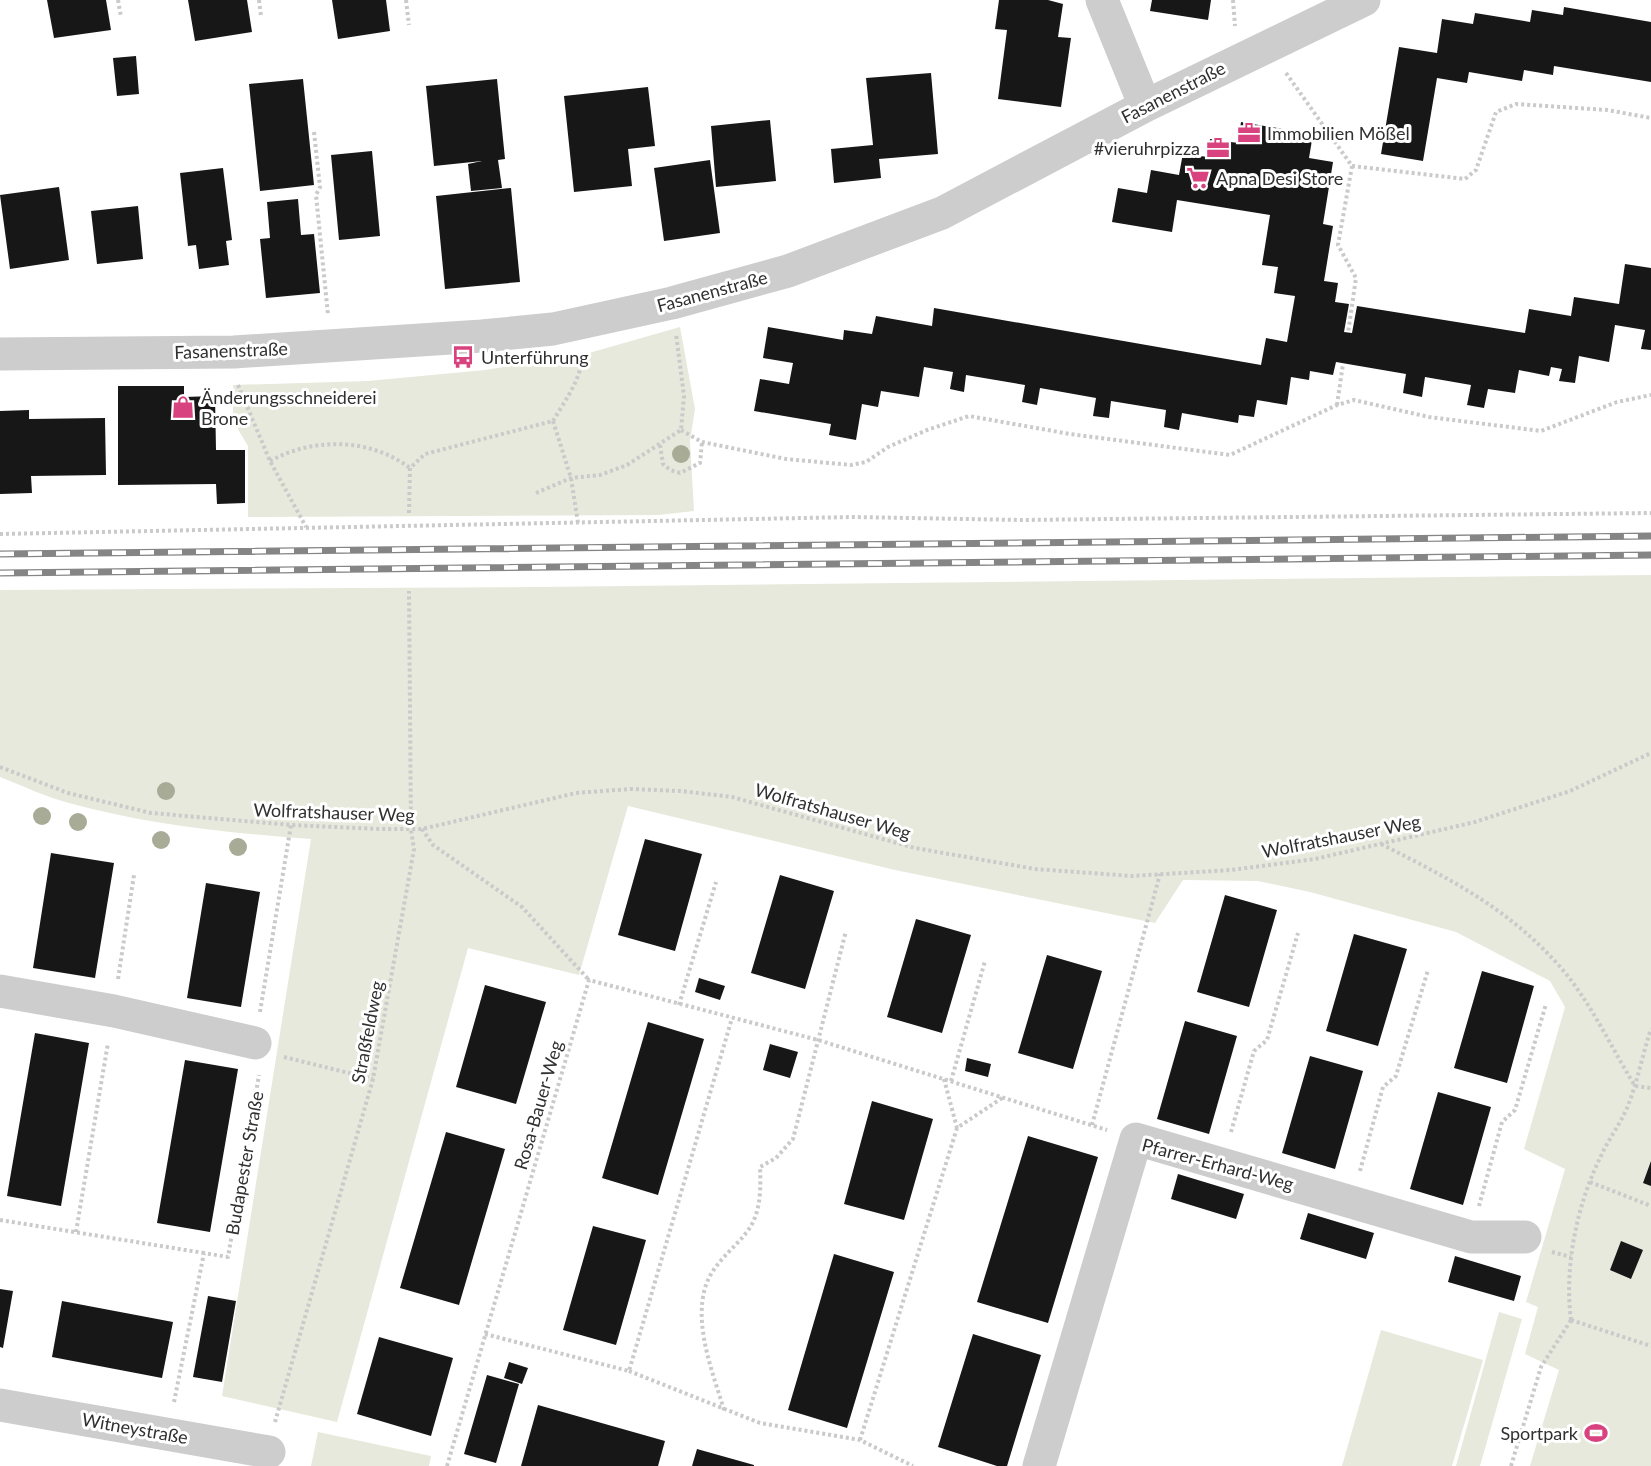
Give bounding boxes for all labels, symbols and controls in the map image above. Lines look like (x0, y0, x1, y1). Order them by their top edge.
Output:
street label: Fasanenstraße (1117, 56, 1229, 128)
office icon: Immobilien Mößel (1236, 120, 1262, 146)
place label: Immobilien Mößel (1267, 122, 1410, 144)
office icon: #vieruhrpizza (1205, 135, 1231, 161)
place label: #vieruhrpizza (1094, 137, 1200, 159)
supermarket icon: Apna Desi Store (1185, 165, 1211, 191)
place label: Apna Desi Store (1216, 167, 1343, 189)
street label: Fasanenstraße (654, 266, 770, 316)
street label: Fasanenstraße (174, 337, 288, 363)
bus stop icon: Unterführung (450, 344, 476, 370)
place label: Unterführung (481, 346, 589, 368)
place label: Änderungsschneiderei Brone (201, 386, 376, 429)
shop icon: Änderungsschneiderei Brone (170, 394, 196, 420)
street label: Wolfratshauser Weg (752, 778, 914, 844)
street label: Wolfratshauser Weg (253, 798, 415, 826)
street label: Wolfratshauser Weg (1260, 810, 1422, 862)
street label: Straßfeldweg (346, 979, 388, 1085)
street label: Rosa-Bauer-Weg (509, 1038, 567, 1172)
street label: Budapester Straße (221, 1089, 267, 1237)
street label: Pfarrer-Erhard-Weg (1140, 1133, 1296, 1195)
street label: Witneystraße (80, 1408, 190, 1448)
sports icon: Sportpark (1583, 1420, 1609, 1446)
place label: Sportpark (1500, 1422, 1579, 1444)

